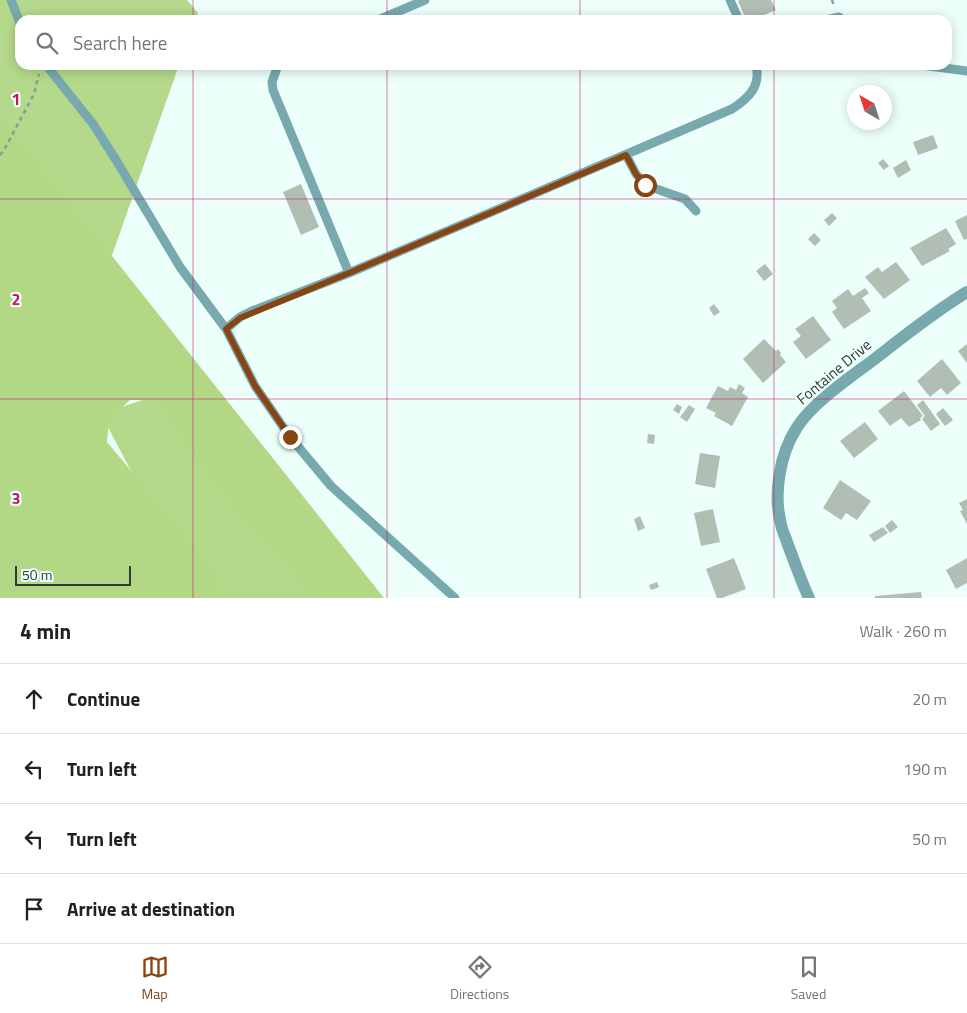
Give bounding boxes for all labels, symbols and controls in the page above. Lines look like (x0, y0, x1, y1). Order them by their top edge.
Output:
search box (15, 15, 952, 70)
text: Search here (73, 28, 167, 57)
icon: search (33, 29, 61, 57)
north arrow (847, 85, 892, 130)
text: 1 (12, 87, 20, 111)
route start (634, 174, 657, 197)
text: 2 (12, 287, 20, 311)
street label: Fontaine Drive (791, 333, 876, 410)
route end (279, 426, 302, 449)
text: 3 (12, 486, 20, 510)
scale bar (15, 563, 131, 586)
text: 50 m (22, 564, 52, 585)
text: 4 min (20, 615, 71, 647)
text: Walk · 260 m (859, 619, 947, 643)
text: Continue (67, 684, 140, 713)
icon: ahead (20, 685, 48, 713)
text: 20 m (912, 687, 947, 711)
text: Turn left (67, 754, 137, 783)
icon: left (20, 755, 48, 783)
text: 190 m (903, 757, 947, 781)
text: Turn left (67, 824, 137, 853)
icon: left (20, 825, 48, 853)
text: 50 m (912, 827, 947, 851)
text: Arrive at destination (67, 894, 235, 923)
icon: arrive (20, 895, 48, 923)
tab: Map (141, 953, 169, 1004)
tab: Directions (450, 953, 509, 1004)
tab: Saved (791, 953, 826, 1004)

